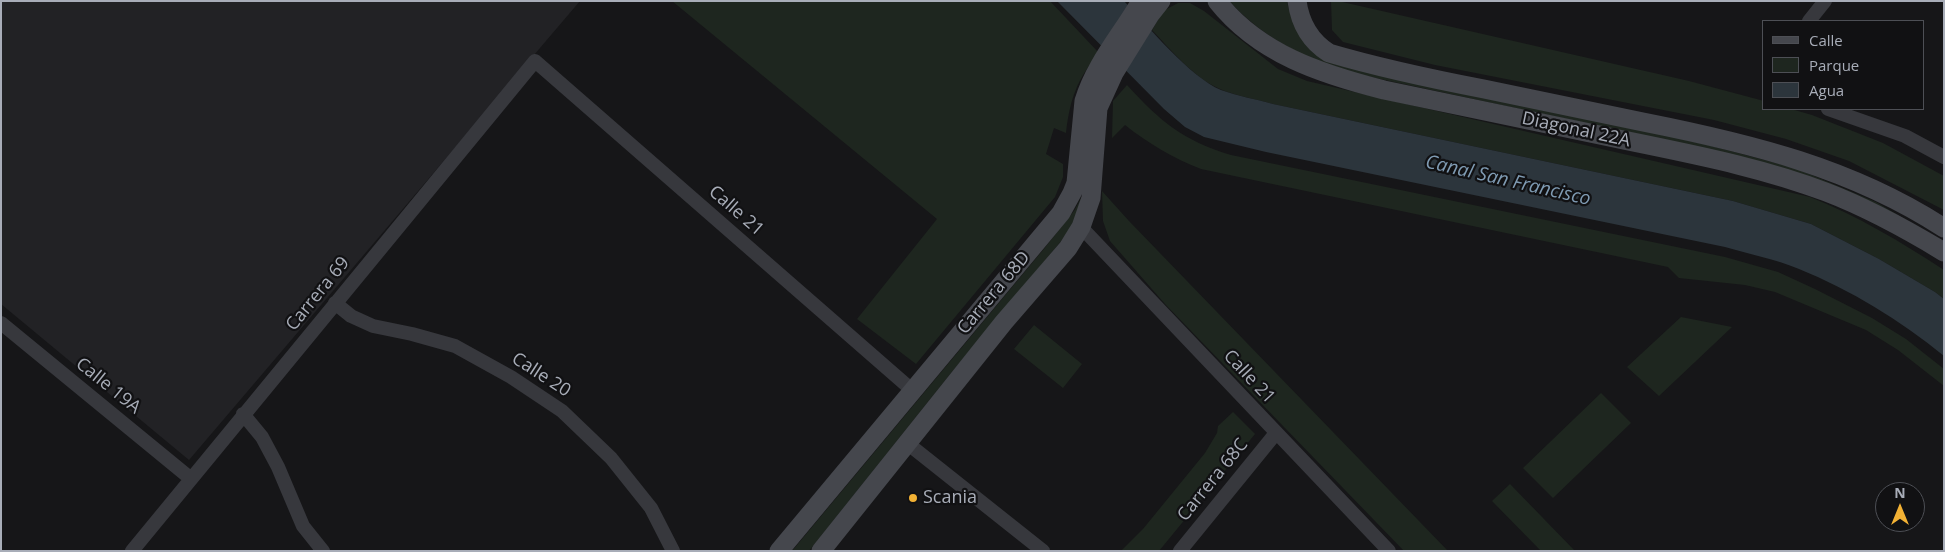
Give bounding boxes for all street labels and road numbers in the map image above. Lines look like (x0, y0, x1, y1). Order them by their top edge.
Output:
street label: Diagonal 22A (1520, 108, 1632, 152)
street label: Calle 21 (704, 181, 768, 241)
street label: Carrera 68D (953, 247, 1035, 339)
street label: Carrera 69 (282, 253, 354, 335)
street label: Calle 21 (1219, 346, 1279, 408)
street label: Calle 20 (508, 348, 574, 402)
street label: Calle 19A (71, 353, 145, 419)
street label: Carrera 68C (1173, 434, 1253, 526)

